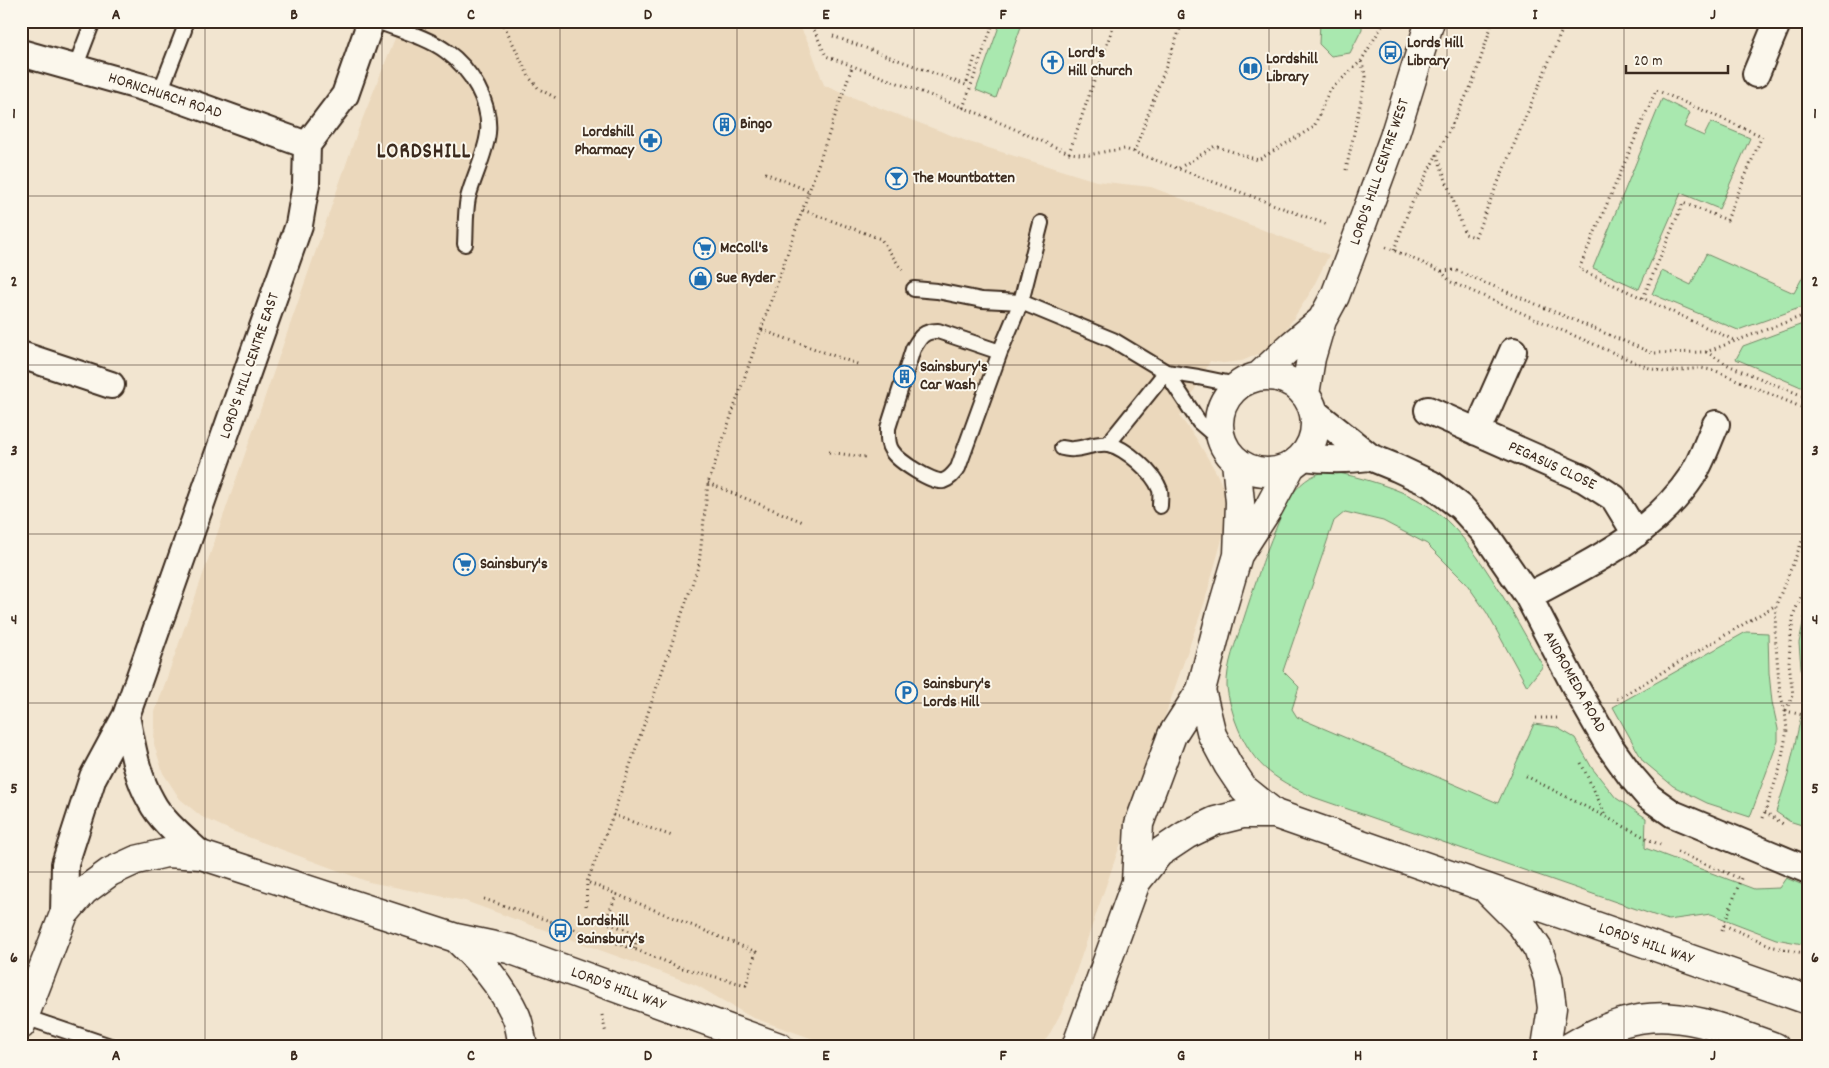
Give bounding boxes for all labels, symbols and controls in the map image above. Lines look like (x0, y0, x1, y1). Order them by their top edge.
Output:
text: A (112, 4, 121, 27)
text: B (290, 4, 298, 27)
text: C (467, 4, 475, 27)
text: D (644, 4, 653, 27)
text: E (822, 4, 830, 27)
text: F (999, 4, 1007, 27)
text: G (1177, 4, 1185, 27)
text: H (1354, 4, 1362, 27)
text: I (1533, 4, 1539, 27)
text: J (1710, 4, 1716, 27)
place label: Lords Hill Library (1407, 32, 1463, 73)
bus stop icon: Lords Hill Library (1379, 40, 1403, 64)
place label: Lord's Hill Church (1068, 42, 1132, 83)
scale bar (1626, 42, 1729, 74)
place label: Lordshill Library (1266, 48, 1318, 89)
church icon: Lord's Hill Church (1040, 50, 1064, 74)
text: 20 m (1634, 51, 1662, 73)
library icon: Lordshill Library (1238, 56, 1262, 80)
street label: HORNCHURCH ROAD (105, 67, 225, 125)
street label: LORD'S HILL CENTRE WEST (1344, 95, 1416, 248)
text: 1 (12, 103, 16, 126)
text: 1 (1813, 103, 1817, 126)
building icon: Bingo (712, 112, 736, 136)
place label: Bingo (740, 113, 772, 136)
place label: Lordshill Pharmacy (575, 121, 636, 162)
pharmacy icon: Lordshill Pharmacy (638, 129, 662, 153)
district label: LORDSHILL (377, 138, 471, 168)
bar icon: The Mountbatten (885, 166, 909, 190)
place label: The Mountbatten (913, 167, 1015, 190)
supermarket icon: McColl's (692, 236, 716, 260)
place label: McColl's (720, 237, 769, 260)
shop icon: Sue Ryder (688, 266, 712, 290)
place label: Sue Ryder (716, 267, 776, 290)
text: 2 (11, 271, 18, 294)
text: 2 (1812, 271, 1819, 294)
street label: LORD'S HILL CENTRE EAST (214, 289, 286, 442)
place label: Sainsbury's Car Wash (920, 356, 988, 397)
building icon: Sainsbury's Car Wash (892, 364, 916, 388)
street label: PEGASUS CLOSE (1504, 436, 1600, 497)
text: 3 (10, 440, 18, 463)
text: 3 (1811, 440, 1819, 463)
supermarket icon: Sainsbury's (452, 552, 476, 576)
place label: Sainsbury's (480, 553, 548, 576)
text: 4 (11, 609, 17, 632)
text: 4 (1812, 609, 1818, 632)
street label: ANDROMEDA ROAD (1537, 627, 1611, 737)
place label: Sainsbury's Lords Hill (923, 673, 991, 714)
parking icon: Sainsbury's Lords Hill (895, 681, 919, 705)
text: 5 (10, 778, 18, 801)
text: 5 (1811, 778, 1819, 801)
place label: Lordshill Sainsbury's (577, 910, 645, 951)
street label: LORD'S HILL WAY (1595, 917, 1698, 971)
bus stop icon: Lordshill Sainsbury's (549, 918, 573, 942)
text: 6 (10, 947, 18, 970)
text: 6 (1811, 947, 1819, 970)
street label: LORD'S HILL WAY (567, 961, 670, 1017)
text: A (112, 1045, 121, 1068)
text: B (290, 1045, 298, 1068)
text: C (467, 1045, 475, 1068)
text: D (644, 1045, 653, 1068)
text: E (822, 1045, 830, 1068)
text: F (999, 1045, 1007, 1068)
text: G (1177, 1045, 1185, 1068)
text: H (1354, 1045, 1362, 1068)
text: I (1533, 1045, 1539, 1068)
text: J (1710, 1045, 1716, 1068)

